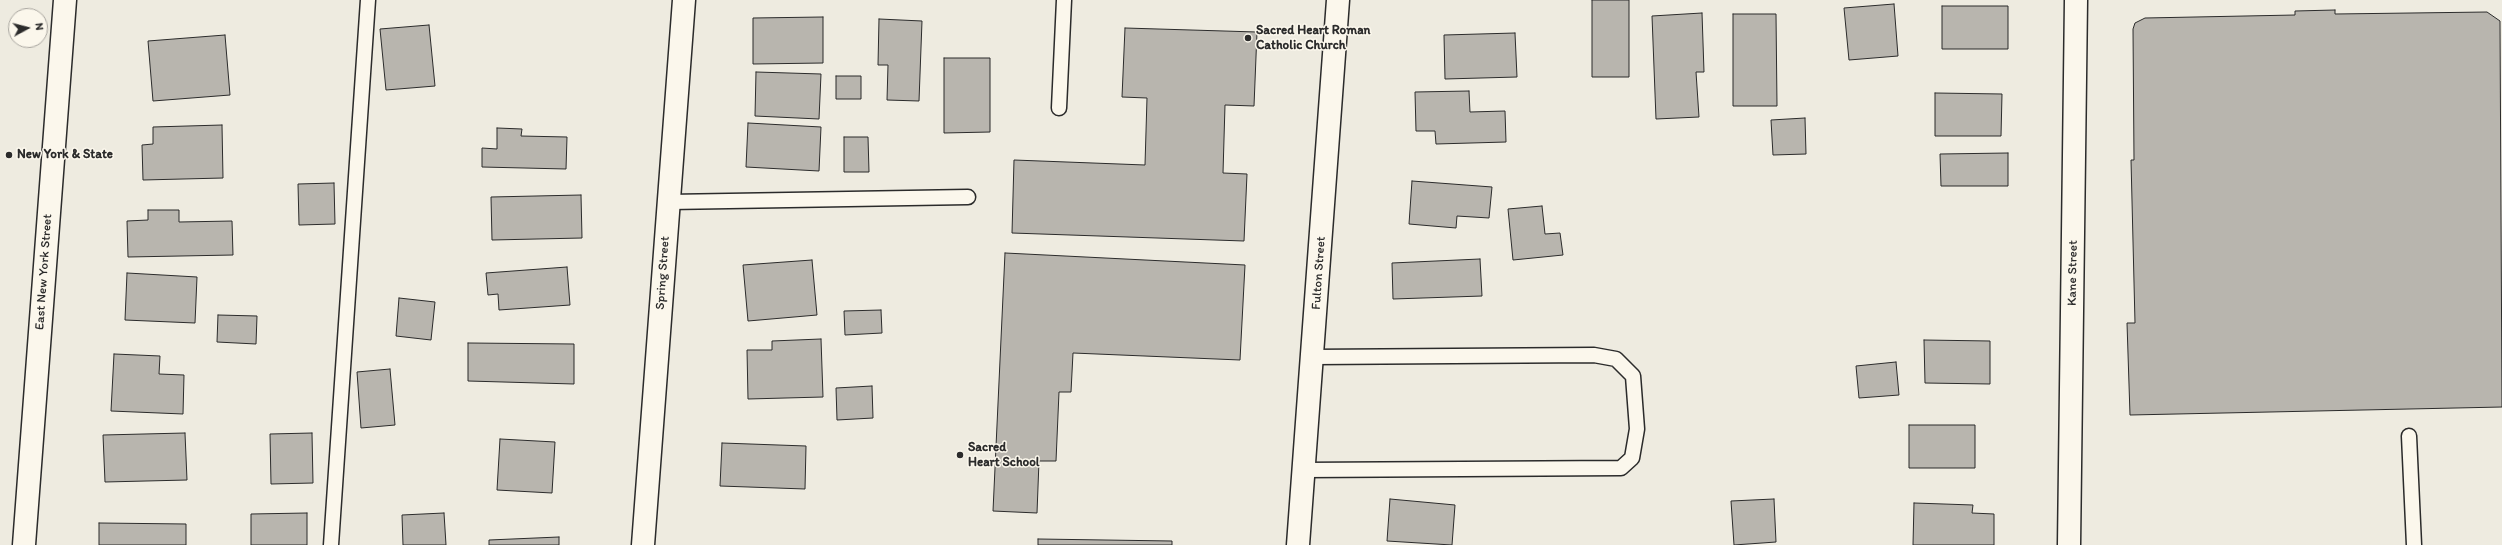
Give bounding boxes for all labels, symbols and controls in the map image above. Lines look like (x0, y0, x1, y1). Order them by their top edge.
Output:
north arrow (8, 8, 48, 48)
text: N (33, 22, 46, 31)
place label: Sacred Heart Roman Catholic Church (1256, 23, 1370, 54)
marker: Sacred Heart Roman Catholic Church (1243, 33, 1253, 43)
place label: New York & State (17, 147, 113, 163)
marker: New York & State (4, 150, 14, 160)
street label: East New York Street (32, 213, 56, 331)
street label: Spring Street (653, 236, 673, 310)
street label: Fulton Street (1309, 236, 1329, 310)
street label: Kane Street (2065, 240, 2081, 306)
place label: Sacred Heart School (968, 440, 1040, 471)
marker: Sacred Heart School (955, 450, 965, 460)

